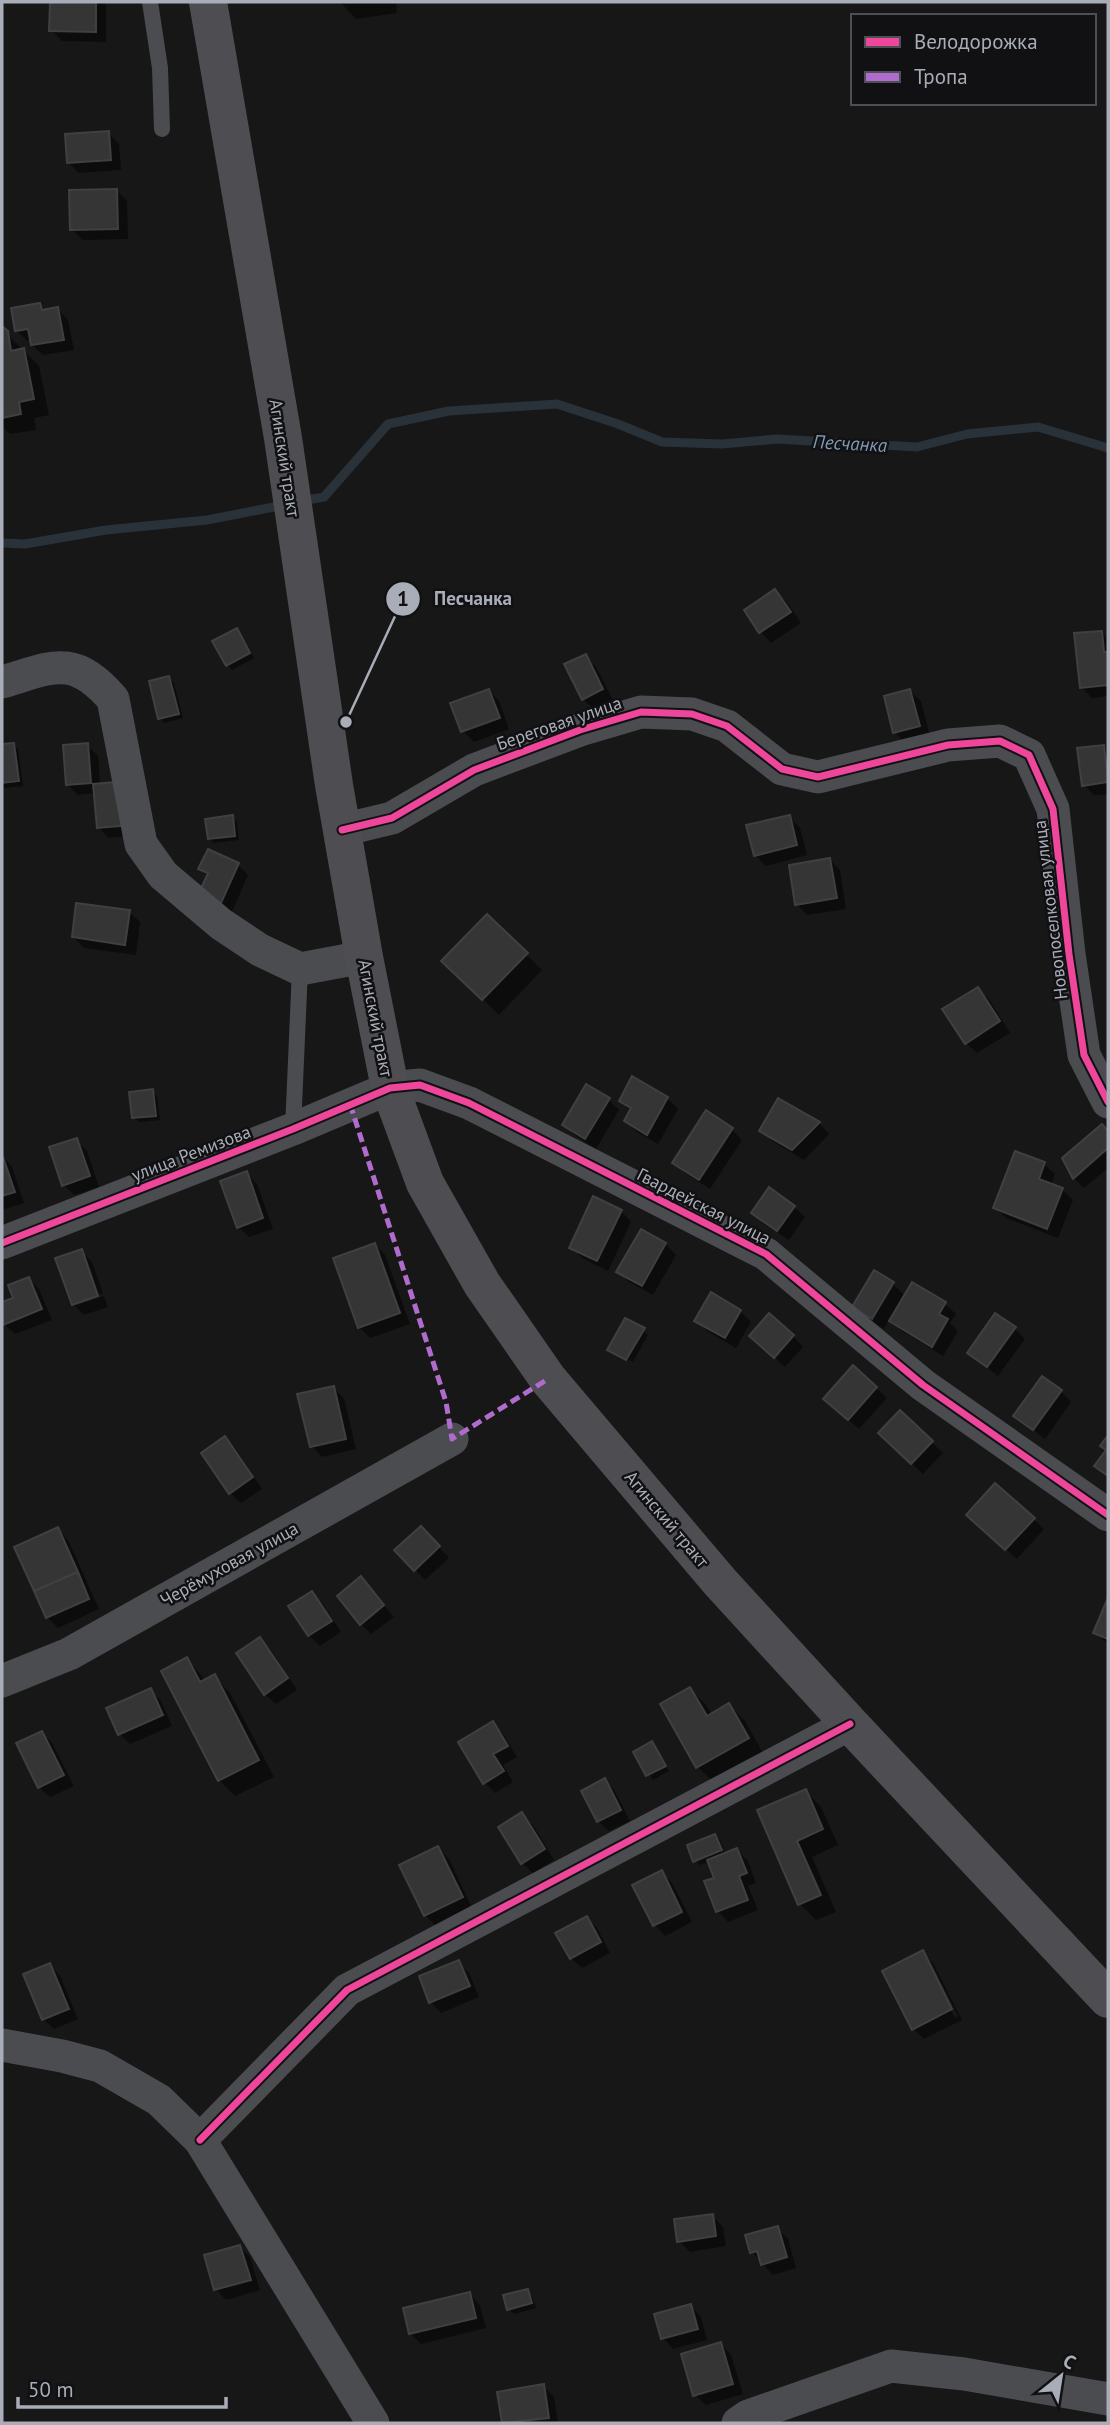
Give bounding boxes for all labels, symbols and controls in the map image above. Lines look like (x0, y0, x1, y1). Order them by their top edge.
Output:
legend (851, 14, 1096, 105)
text: Велодорожка (914, 28, 1038, 55)
text: Тропа (914, 63, 968, 90)
street label: Агинский тракт (264, 397, 306, 519)
water label: Песчанка (812, 429, 888, 457)
callout: Песчанка (385, 579, 526, 619)
text: 1 (397, 585, 409, 612)
text: Песчанка (434, 586, 512, 610)
street label: Береговая улица (493, 691, 625, 755)
street label: Новопоселковая улица (1028, 819, 1072, 1001)
street label: Агинский тракт (353, 957, 399, 1079)
street label: улица Ремизова (128, 1120, 254, 1186)
street label: Гвардейская улица (633, 1162, 775, 1250)
street label: Агинский тракт (620, 1466, 715, 1573)
street label: Черёмуховая улица (156, 1517, 302, 1611)
north arrow (1026, 2341, 1096, 2411)
text: С (1059, 2348, 1080, 2375)
scale bar (18, 2366, 226, 2410)
text: 50 m (28, 2376, 74, 2403)

